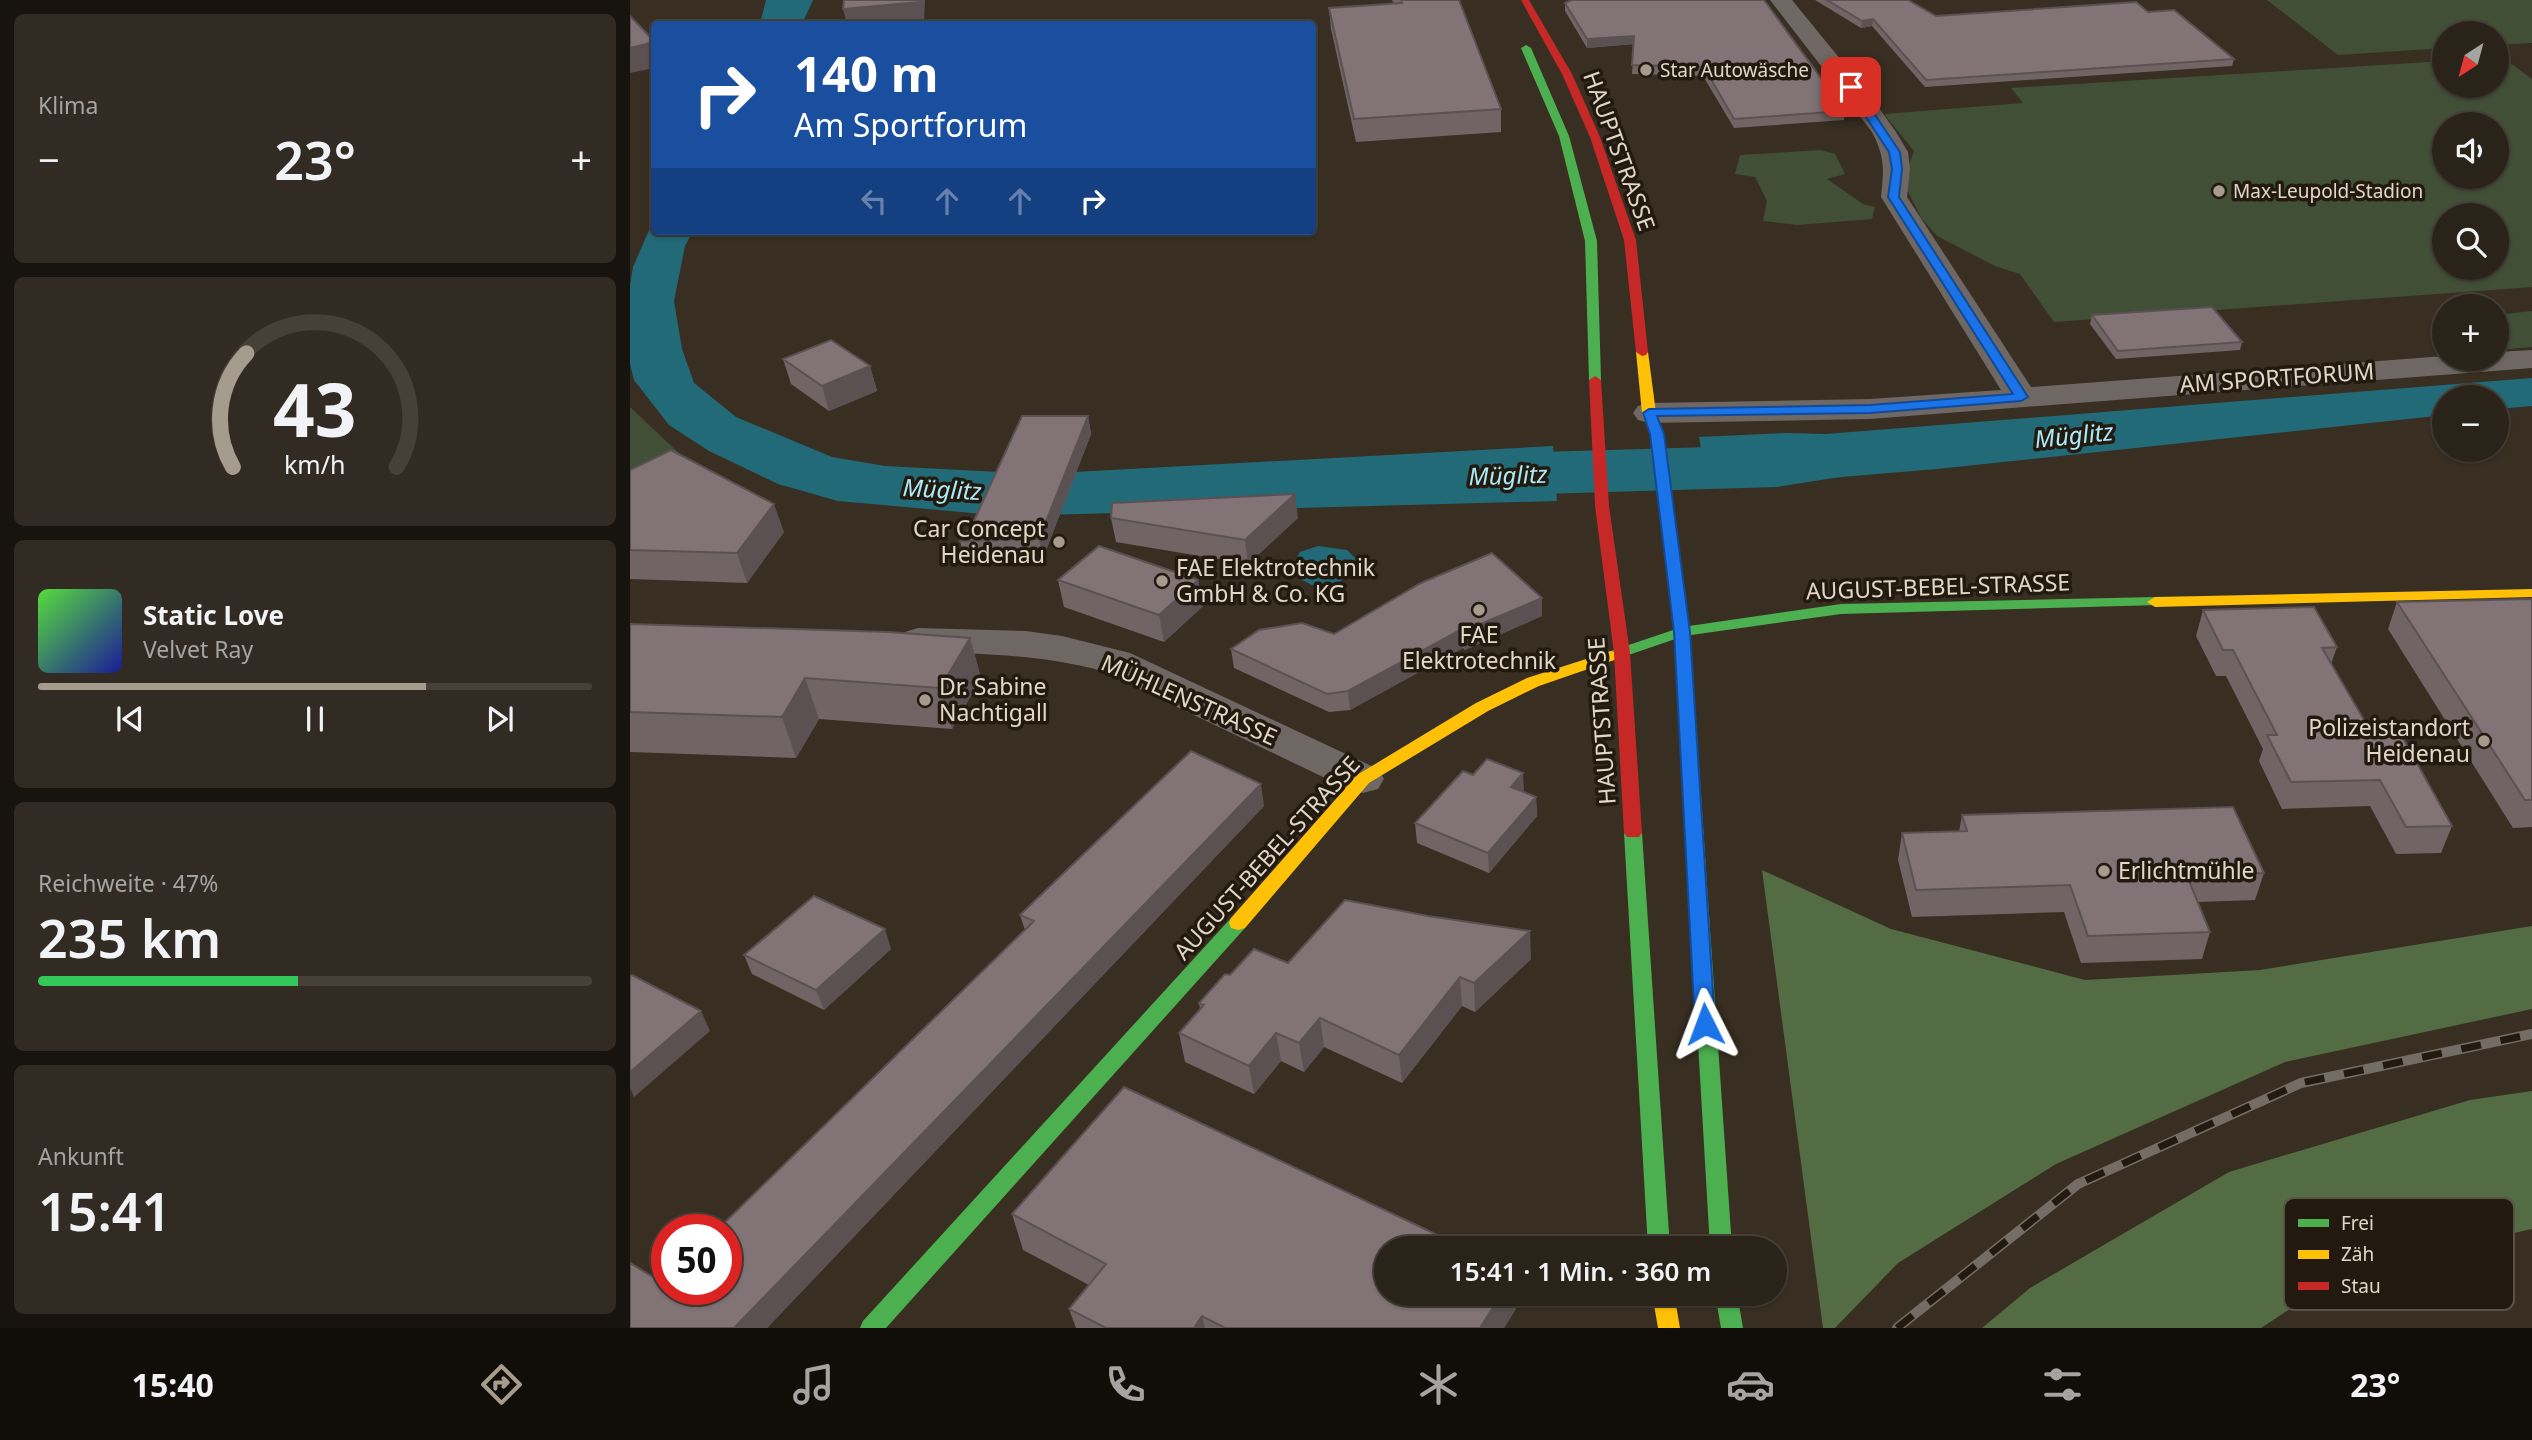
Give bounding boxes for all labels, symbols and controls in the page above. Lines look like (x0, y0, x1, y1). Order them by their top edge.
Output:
north arrow (2432, 21, 2510, 98)
map controls (2432, 21, 2509, 462)
text: 140 m (794, 40, 939, 106)
icon: right (679, 49, 770, 140)
place label: Star Autowäsche (1660, 57, 1809, 83)
pin (1821, 57, 1881, 117)
marker: Star Autowäsche (1638, 62, 1654, 78)
street label: HAUPTSTRASSE (1576, 66, 1664, 235)
icon: arrive (1832, 68, 1870, 106)
text: Klima (38, 89, 99, 121)
text: Am Sportforum (794, 103, 1027, 146)
button: sound (2432, 112, 2509, 189)
text: 23° (274, 124, 356, 195)
text: − (38, 133, 60, 185)
text: + (570, 133, 592, 185)
place label: Max-Leupold-Stadion (2233, 178, 2423, 204)
icon: left (855, 182, 893, 220)
icon: ahead (928, 182, 966, 220)
icon: ahead (1001, 182, 1039, 220)
icon: right (1074, 182, 1112, 220)
marker: Max-Leupold-Stadion (2211, 183, 2227, 199)
button: search (2432, 203, 2509, 280)
button: + (2432, 294, 2509, 371)
street label: AM SPORTFORUM (2179, 354, 2375, 400)
text: 43 (273, 360, 357, 459)
button: − (2432, 385, 2509, 462)
water label: Müglitz (2033, 414, 2115, 455)
text: km/h (284, 447, 346, 481)
water label: Müglitz (1468, 457, 1548, 492)
water label: Müglitz (902, 470, 983, 507)
place label: Car Concept Heidenau (913, 512, 1045, 570)
marker: Car Concept Heidenau (1051, 534, 1067, 550)
place label: FAE Elektrotechnik GmbH & Co. KG (1176, 551, 1376, 609)
street label: AUGUST-BEBEL-STRASSE (1805, 565, 2071, 607)
marker: FAE Elektrotechnik GmbH & Co. KG (1154, 573, 1170, 589)
text: Static Love (143, 597, 284, 633)
marker: FAE Elektrotechnik (1471, 602, 1487, 618)
place label: FAE Elektrotechnik (1402, 618, 1557, 676)
text: Velvet Ray (143, 633, 253, 665)
street label: HAUPTSTRASSE (1579, 636, 1623, 806)
street label: MÜHLENSTRASSE (1096, 646, 1282, 752)
place label: Dr. Sabine Nachtigall (939, 670, 1048, 728)
marker: Dr. Sabine Nachtigall (917, 692, 933, 708)
icon: previous (111, 700, 149, 738)
icon: pause (296, 700, 334, 738)
icon: next (481, 700, 519, 738)
place label: Polizeistandort Heidenau (2308, 711, 2470, 769)
marker: Polizeistandort Heidenau (2476, 733, 2492, 749)
street label: AUGUST-BEBEL-STRASSE (1166, 748, 1367, 966)
place label: Erlichtmühle (2118, 854, 2255, 886)
marker: Erlichtmühle (2096, 863, 2112, 879)
text: Reichweite · 47% (38, 867, 218, 899)
text: 235 km (38, 902, 221, 973)
position arrow (1668, 987, 1742, 1061)
text: Ankunft (38, 1140, 124, 1172)
text: 15:41 (38, 1175, 171, 1246)
legend (2284, 1198, 2514, 1310)
text: Frei (2341, 1210, 2374, 1236)
speed limit sign: 50 (651, 1214, 742, 1305)
text: Zäh (2341, 1241, 2374, 1267)
text: 15:41 · 1 Min. · 360 m (1450, 1253, 1711, 1289)
text: Stau (2341, 1273, 2381, 1299)
icon: directions (477, 1360, 526, 1409)
icon: music (789, 1360, 838, 1409)
icon: phone (1101, 1360, 1150, 1409)
icon: climate (1414, 1360, 1463, 1409)
icon: car (1726, 1360, 1775, 1409)
icon: filters (2038, 1360, 2087, 1409)
text: 15:40 (132, 1363, 214, 1406)
text: 23° (2350, 1363, 2400, 1406)

